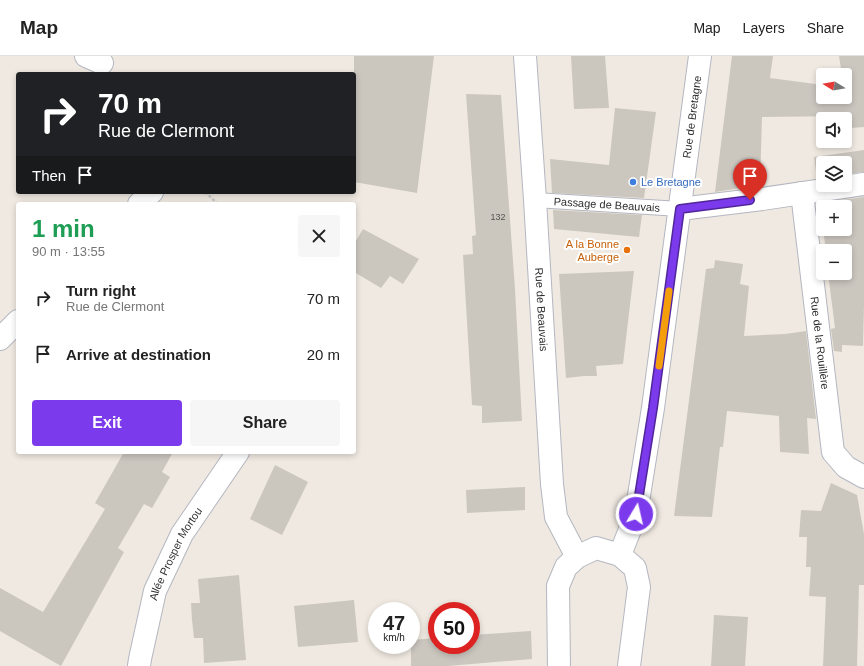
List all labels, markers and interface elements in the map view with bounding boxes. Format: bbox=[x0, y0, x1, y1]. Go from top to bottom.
text: Map bbox=[20, 17, 58, 38]
text: Map bbox=[693, 20, 721, 36]
text: Layers bbox=[743, 20, 785, 36]
text: Share bbox=[807, 20, 844, 36]
north arrow bbox=[816, 68, 852, 104]
map controls bbox=[816, 68, 852, 280]
street label: Rue de Bretagne bbox=[680, 75, 703, 159]
icon: right bbox=[32, 88, 84, 140]
text: 70 m bbox=[98, 88, 162, 119]
button: sound bbox=[816, 112, 852, 148]
text: Rue de Clermont bbox=[98, 121, 234, 141]
button: layers bbox=[816, 156, 852, 192]
pin bbox=[733, 159, 767, 200]
icon: arrive bbox=[74, 164, 96, 186]
icon: arrive bbox=[739, 165, 761, 187]
text: Then bbox=[32, 167, 66, 184]
place label: Le Bretagne bbox=[641, 176, 701, 188]
marker: Le Bretagne bbox=[628, 177, 638, 187]
street label: Passage de Beauvais bbox=[553, 195, 661, 214]
button: + bbox=[816, 200, 852, 236]
house number: 132 bbox=[490, 212, 506, 222]
text: 1 min bbox=[32, 215, 95, 242]
button: close bbox=[298, 215, 340, 257]
place label: A la Bonne Auberge bbox=[566, 238, 619, 263]
text: 90 m · 13:55 bbox=[32, 244, 105, 259]
button: − bbox=[816, 244, 852, 280]
marker: A la Bonne Auberge bbox=[622, 245, 632, 255]
street label: Rue de Beauvais bbox=[533, 267, 550, 352]
text: Turn right bbox=[66, 282, 136, 299]
icon: right bbox=[32, 287, 54, 309]
text: 70 m bbox=[307, 290, 340, 307]
street label: Rue de la Rouillère bbox=[808, 296, 831, 390]
text: Rue de Clermont bbox=[66, 299, 164, 314]
icon: arrive bbox=[32, 343, 54, 365]
text: Arrive at destination bbox=[66, 346, 211, 363]
text: 20 m bbox=[307, 346, 340, 363]
button: Exit bbox=[32, 400, 182, 446]
button: Share bbox=[190, 400, 340, 446]
position arrow bbox=[615, 493, 657, 535]
street label: Allée Prosper Mortou bbox=[147, 505, 204, 602]
speed limit sign: 50 bbox=[428, 602, 480, 654]
text: 47 bbox=[383, 612, 405, 634]
text: km/h bbox=[383, 632, 405, 643]

